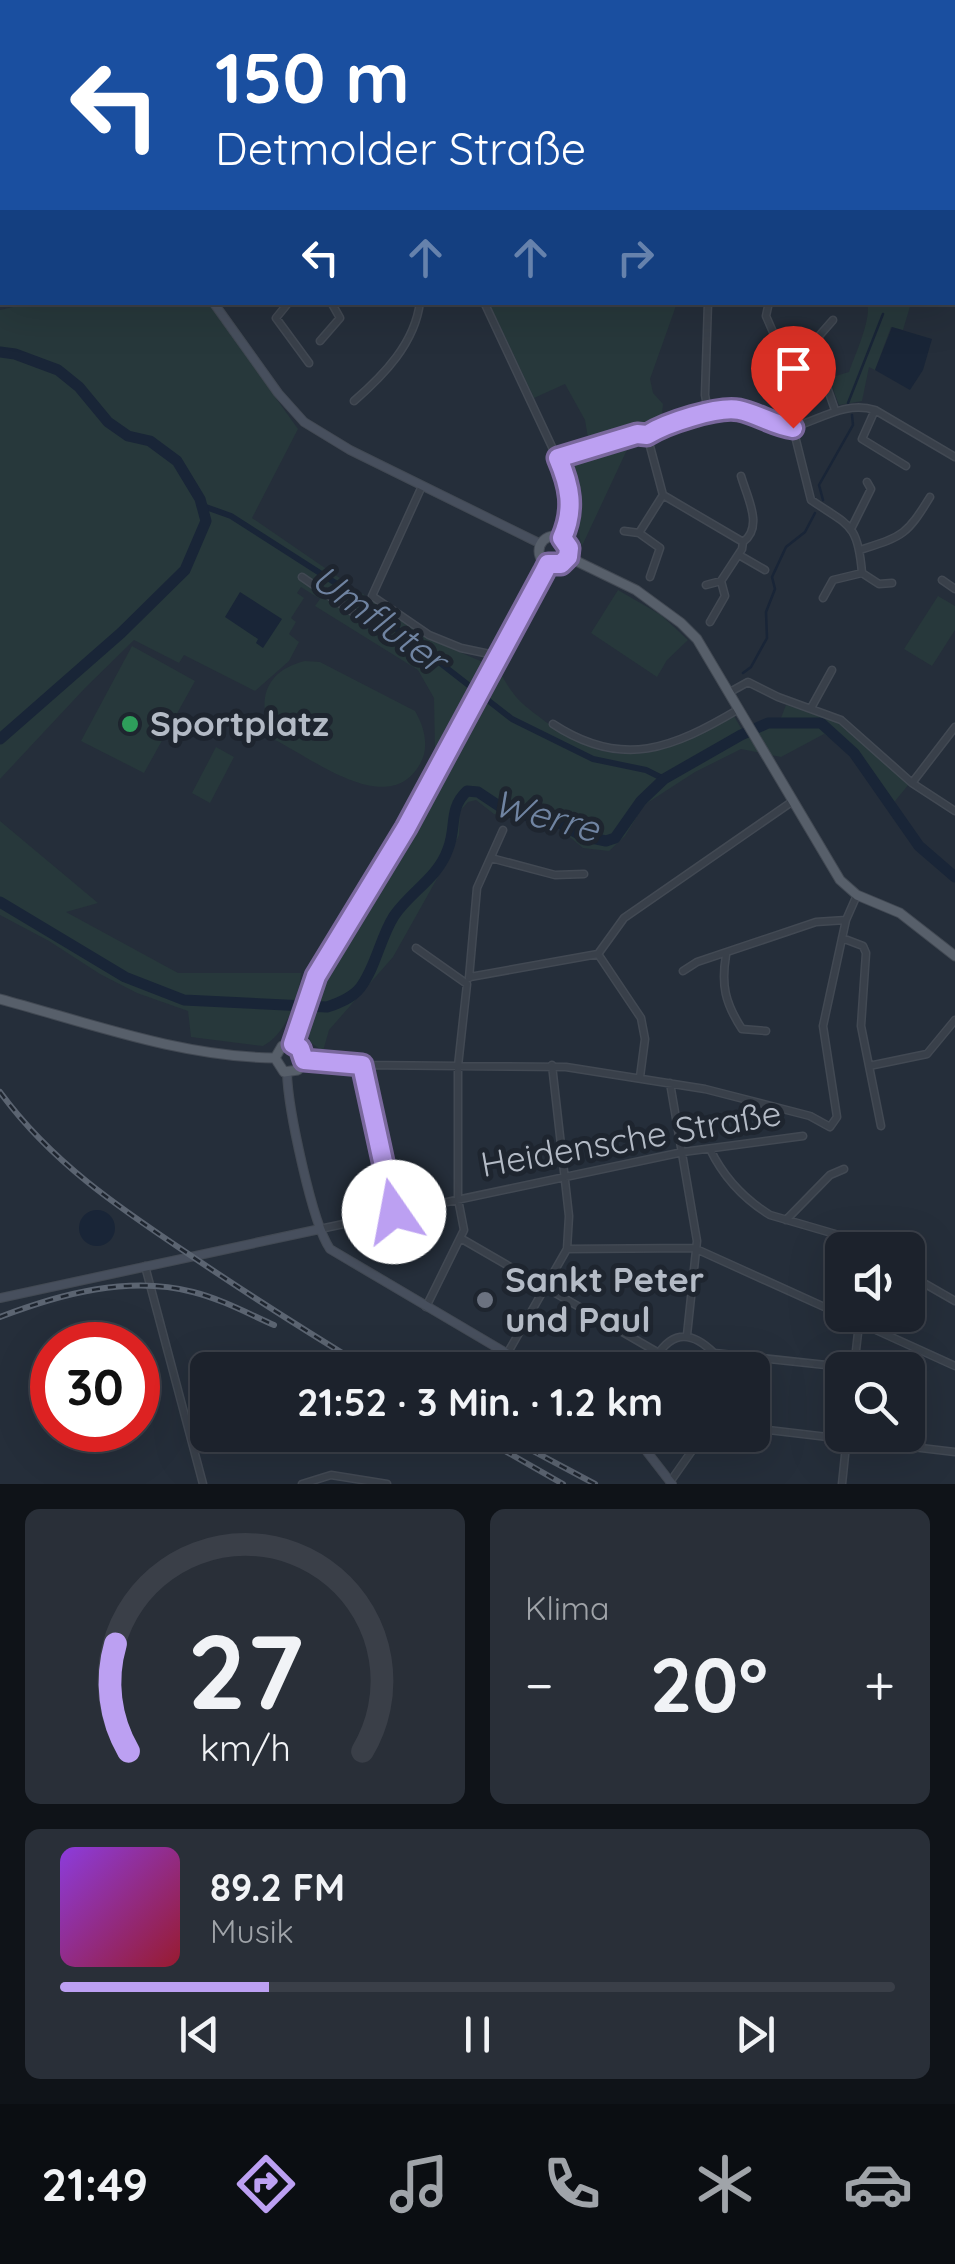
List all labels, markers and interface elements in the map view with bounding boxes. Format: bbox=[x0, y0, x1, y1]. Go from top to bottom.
text: 150 m bbox=[215, 33, 410, 121]
icon: left bbox=[50, 40, 180, 170]
text: Detmolder Straße bbox=[215, 120, 586, 176]
icon: left bbox=[293, 230, 348, 285]
icon: ahead bbox=[398, 230, 453, 285]
icon: ahead bbox=[503, 230, 558, 285]
icon: right bbox=[608, 230, 663, 285]
pin bbox=[751, 326, 836, 429]
icon: arrive bbox=[766, 341, 821, 396]
water label: Umfluter bbox=[303, 553, 460, 686]
place label: Sportplatz bbox=[150, 701, 329, 745]
marker: Sportplatz bbox=[119, 713, 141, 735]
water label: Werre bbox=[488, 778, 606, 853]
street label: Heidensche Straße bbox=[477, 1090, 784, 1186]
position arrow bbox=[342, 1160, 446, 1264]
map controls bbox=[825, 1232, 925, 1452]
button: sound bbox=[825, 1232, 925, 1332]
place label: Sankt Peter und Paul bbox=[505, 1257, 704, 1341]
marker: Sankt Peter und Paul bbox=[474, 1289, 496, 1311]
speed limit sign: 30 bbox=[30, 1322, 160, 1452]
button: search bbox=[825, 1352, 925, 1452]
text: 21:52 · 3 Min. · 1.2 km bbox=[297, 1378, 663, 1426]
text: Klima bbox=[525, 1588, 609, 1628]
text: 27 bbox=[187, 1605, 303, 1735]
text: 20° bbox=[650, 1637, 768, 1731]
text: − bbox=[525, 1650, 554, 1719]
text: + bbox=[864, 1650, 895, 1719]
text: km/h bbox=[200, 1725, 290, 1770]
text: 89.2 FM bbox=[210, 1863, 345, 1911]
text: Musik bbox=[210, 1911, 294, 1951]
icon: previous bbox=[172, 2007, 227, 2062]
icon: pause bbox=[450, 2007, 505, 2062]
icon: next bbox=[728, 2007, 783, 2062]
icon: directions bbox=[231, 2149, 301, 2219]
icon: music bbox=[384, 2149, 454, 2219]
icon: phone bbox=[537, 2149, 607, 2219]
icon: climate bbox=[690, 2149, 760, 2219]
icon: car bbox=[843, 2149, 913, 2219]
text: 21:49 bbox=[42, 2156, 148, 2212]

